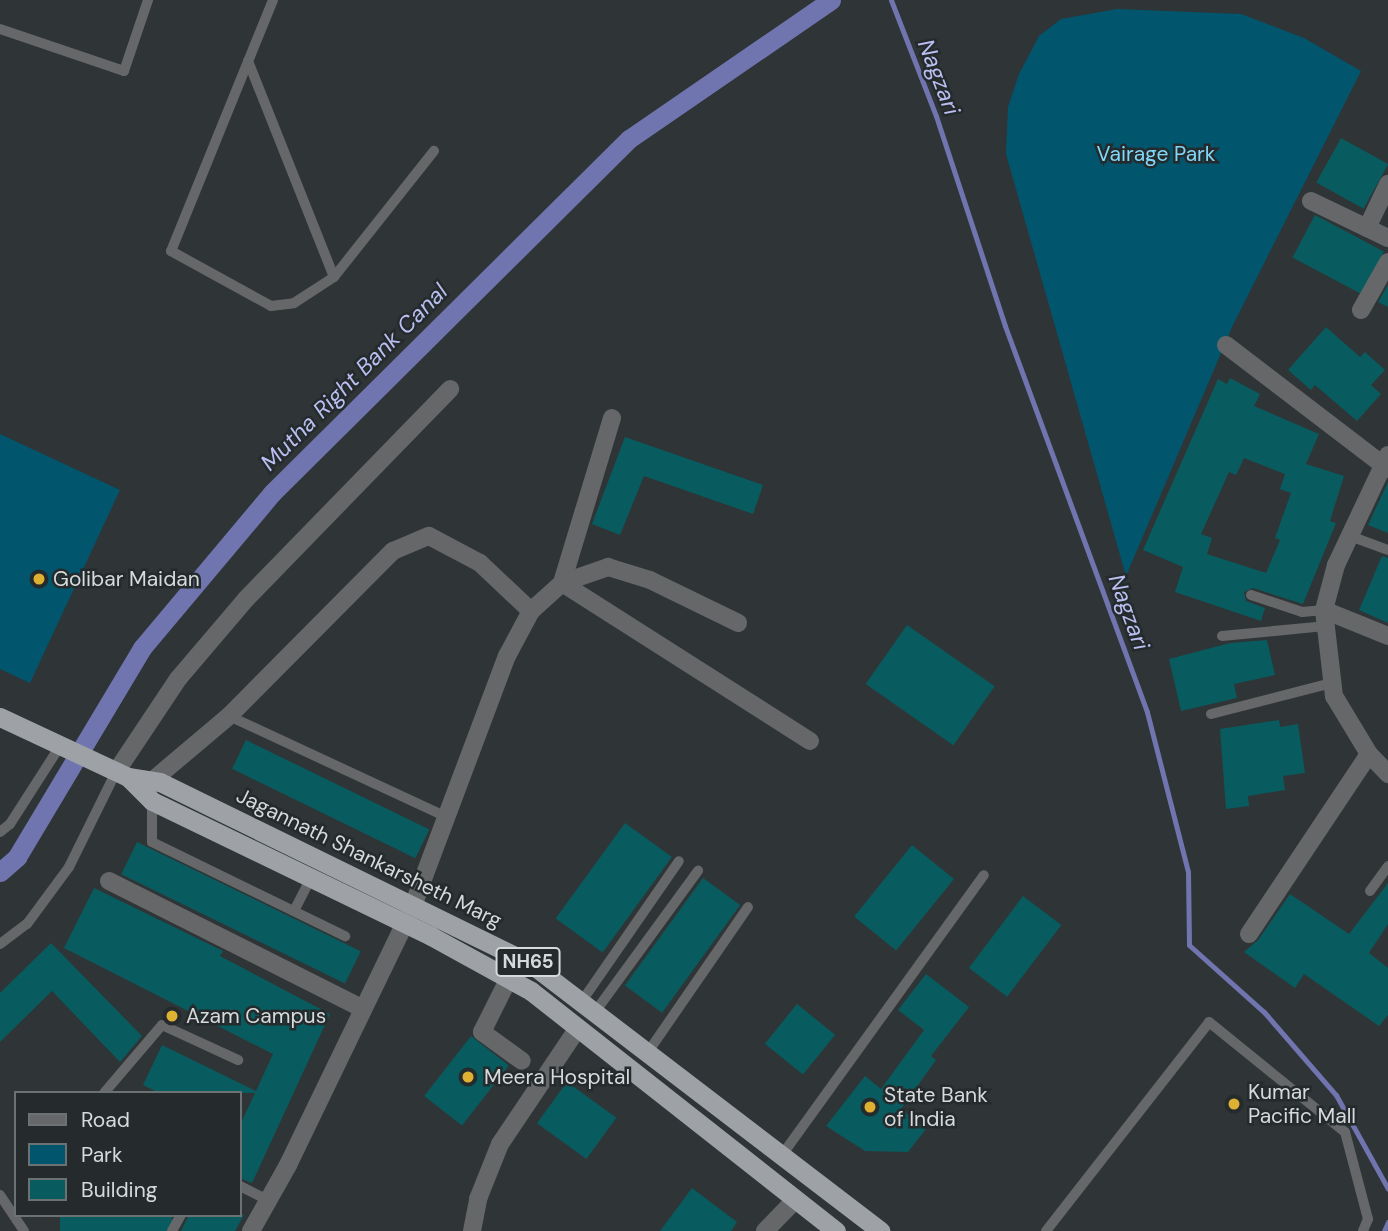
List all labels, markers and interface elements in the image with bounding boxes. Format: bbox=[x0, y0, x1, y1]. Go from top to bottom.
water label: Nagzari bbox=[912, 35, 966, 119]
park label: Vairage Park bbox=[1097, 141, 1215, 167]
water label: Mutha Right Bank Canal bbox=[255, 278, 453, 476]
place label: Golibar Maidan bbox=[53, 566, 200, 592]
water label: Nagzari bbox=[1103, 570, 1155, 654]
marker: Golibar Maidan bbox=[31, 571, 47, 587]
street label: Jagannath Shankarsheth Marg bbox=[232, 783, 506, 933]
road number: NH65 bbox=[495, 946, 561, 978]
place label: Azam Campus bbox=[186, 1003, 326, 1029]
marker: Azam Campus bbox=[164, 1008, 180, 1024]
place label: Meera Hospital bbox=[484, 1064, 630, 1090]
marker: Meera Hospital bbox=[458, 1067, 478, 1087]
place label: Kumar Pacific Mall bbox=[1248, 1079, 1356, 1129]
place label: State Bank of India bbox=[884, 1082, 988, 1132]
legend bbox=[14, 1091, 242, 1217]
marker: Kumar Pacific Mall bbox=[1226, 1096, 1242, 1112]
marker: State Bank of India bbox=[862, 1099, 878, 1115]
text: Road bbox=[81, 1106, 130, 1134]
text: Park bbox=[81, 1141, 122, 1169]
text: Building bbox=[81, 1176, 157, 1204]

